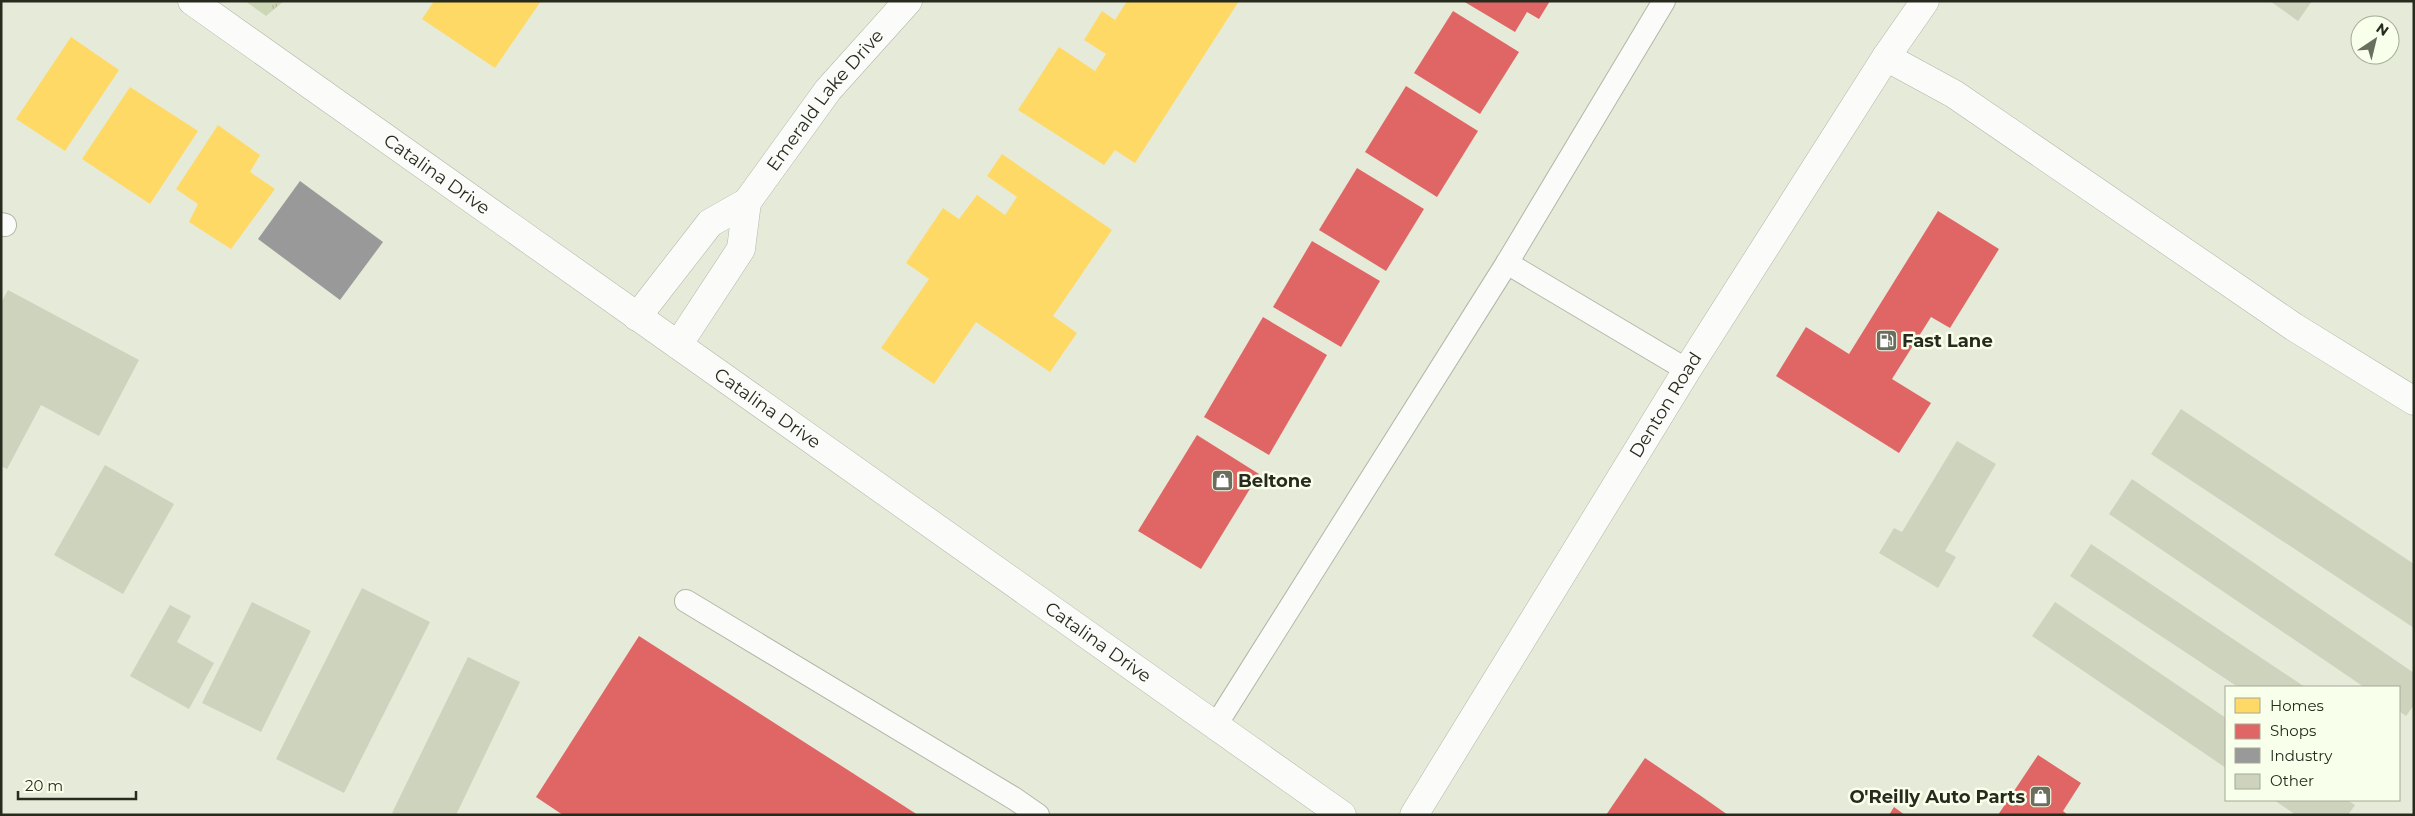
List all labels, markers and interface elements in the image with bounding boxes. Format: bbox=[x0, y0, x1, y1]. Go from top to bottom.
north arrow bbox=[2350, 15, 2400, 65]
text: N bbox=[2373, 19, 2392, 40]
street label: Emerald Lake Drive bbox=[762, 25, 888, 175]
street label: Catalina Drive bbox=[379, 129, 494, 220]
fuel station icon: Fast Lane bbox=[1874, 329, 1898, 353]
place label: Fast Lane bbox=[1902, 330, 1993, 352]
street label: Denton Road bbox=[1625, 348, 1706, 462]
street label: Catalina Drive bbox=[710, 363, 825, 454]
shop icon: Beltone bbox=[1210, 469, 1234, 493]
place label: Beltone bbox=[1238, 470, 1312, 492]
street label: Catalina Drive bbox=[1041, 597, 1156, 688]
legend bbox=[2225, 686, 2400, 801]
text: Homes bbox=[2270, 696, 2324, 715]
text: Shops bbox=[2270, 721, 2316, 740]
text: Industry bbox=[2270, 746, 2333, 765]
scale bar bbox=[18, 768, 135, 800]
text: Other bbox=[2270, 771, 2314, 790]
text: 20 m bbox=[25, 776, 63, 795]
shop icon: O'Reilly Auto Parts bbox=[2029, 785, 2053, 809]
place label: O'Reilly Auto Parts bbox=[1849, 786, 2025, 808]

